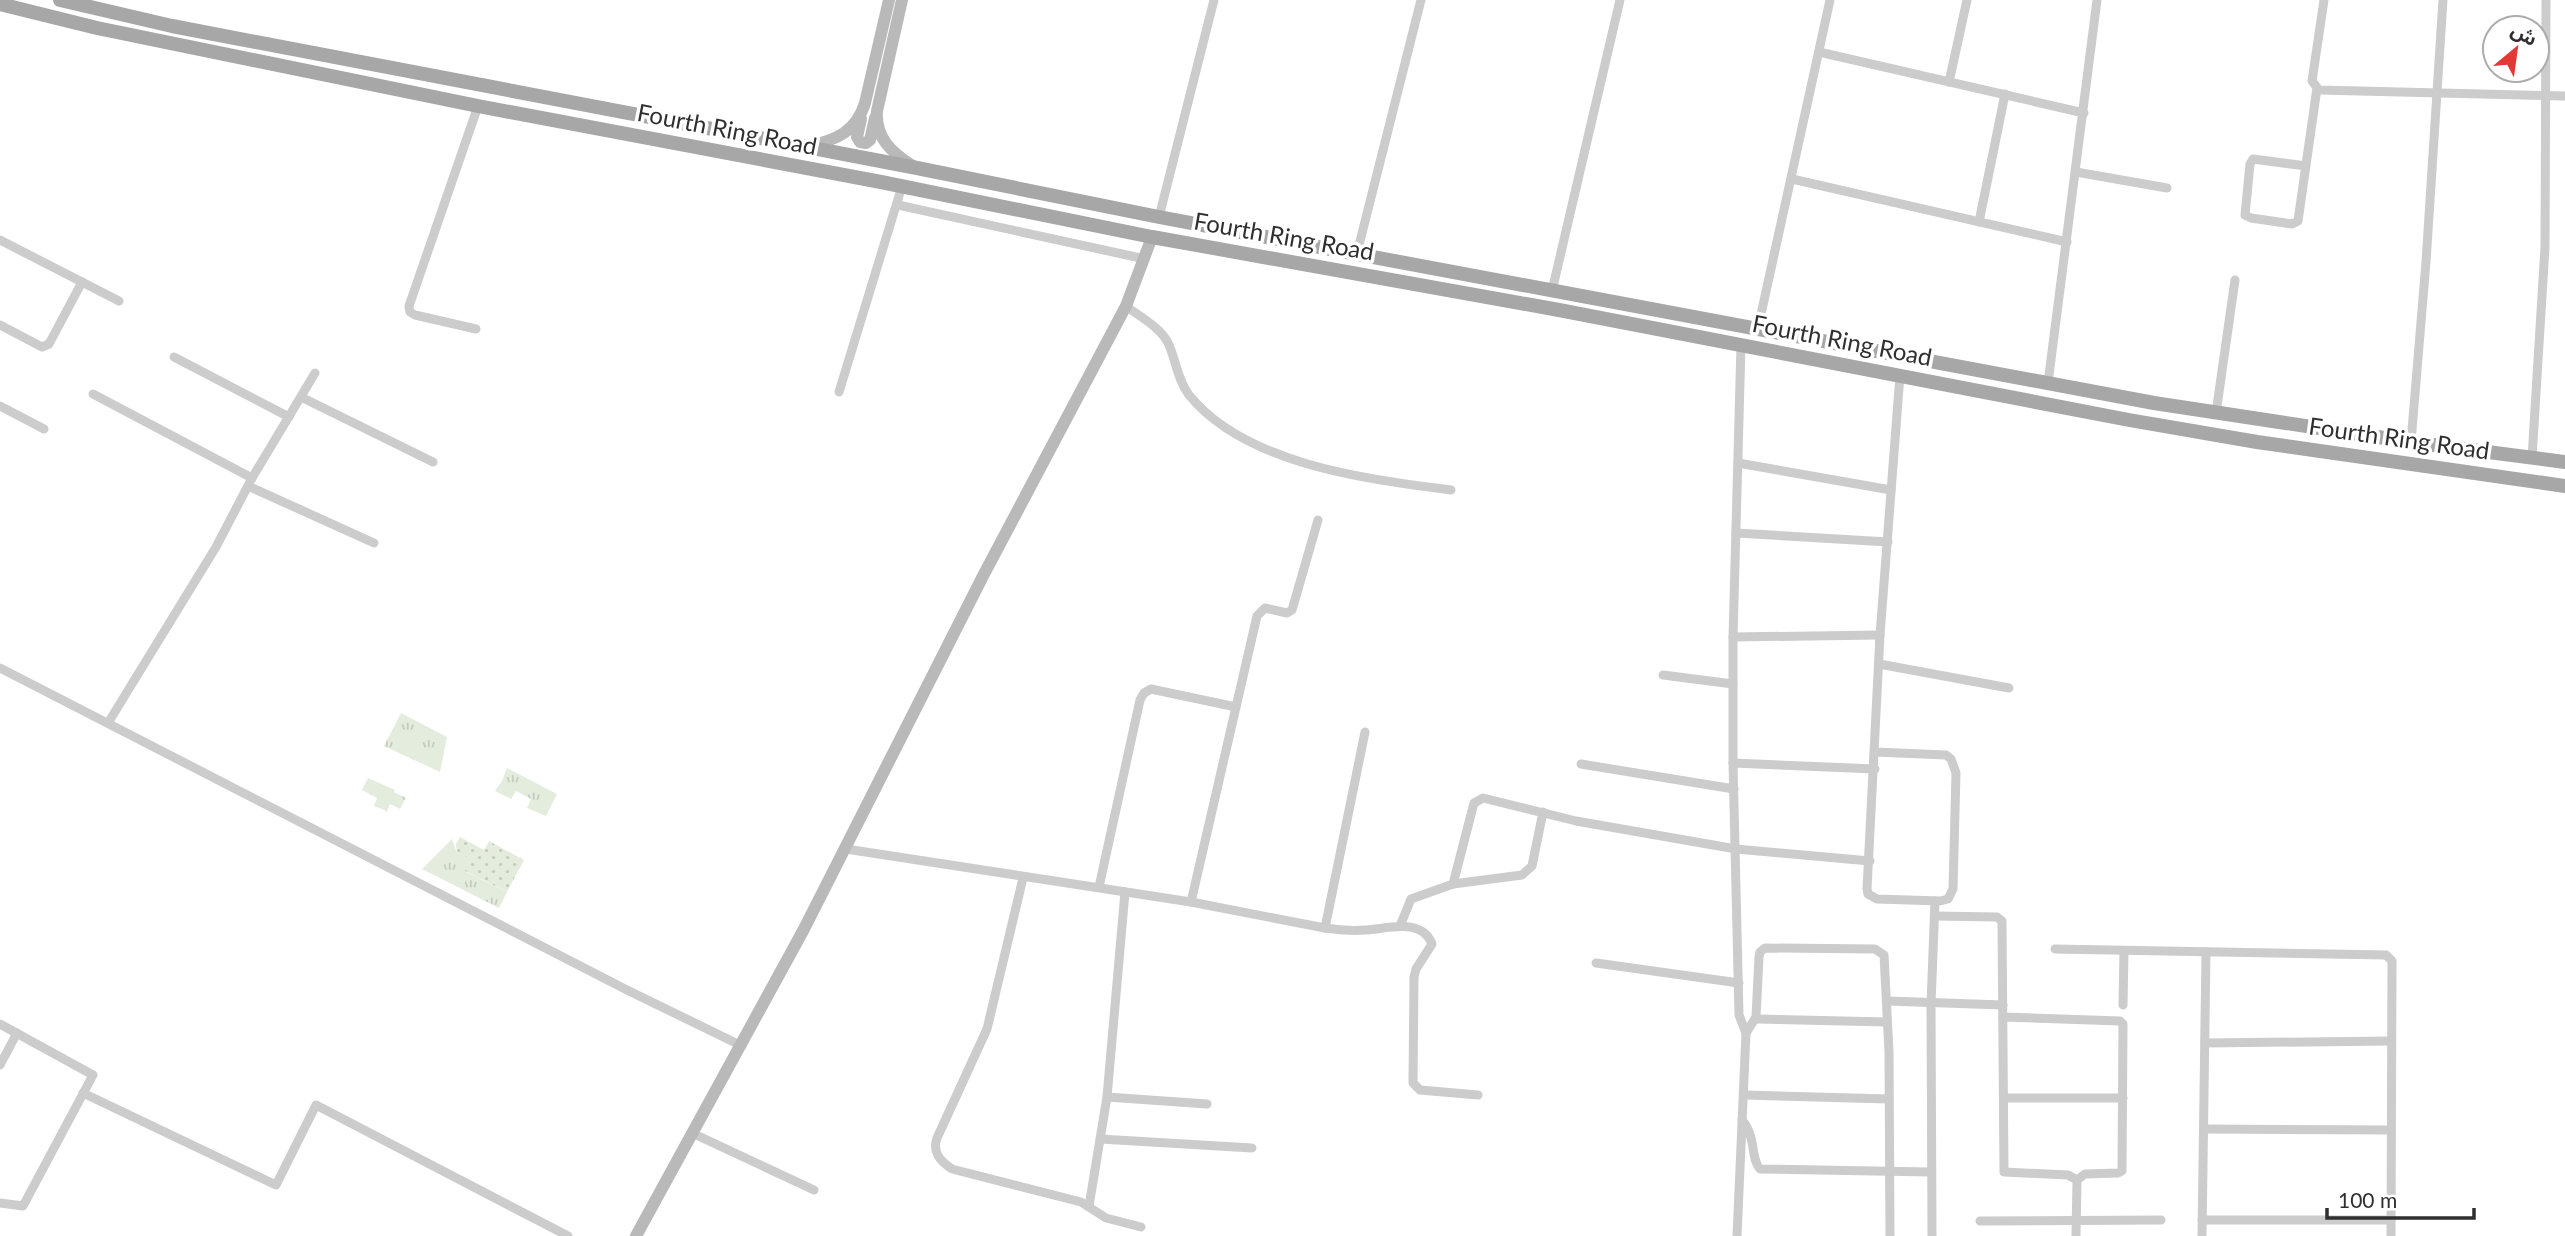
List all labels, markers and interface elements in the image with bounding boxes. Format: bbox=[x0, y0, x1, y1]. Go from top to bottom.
north arrow bbox=[2481, 14, 2551, 84]
text: ش bbox=[2508, 17, 2541, 50]
street label: Fourth Ring Road bbox=[635, 97, 820, 160]
street label: Fourth Ring Road bbox=[1192, 205, 1377, 266]
street label: Fourth Ring Road bbox=[1750, 308, 1935, 371]
street label: Fourth Ring Road bbox=[2307, 410, 2491, 465]
scale bar bbox=[2327, 1176, 2474, 1220]
text: 100 m bbox=[2338, 1187, 2397, 1212]

